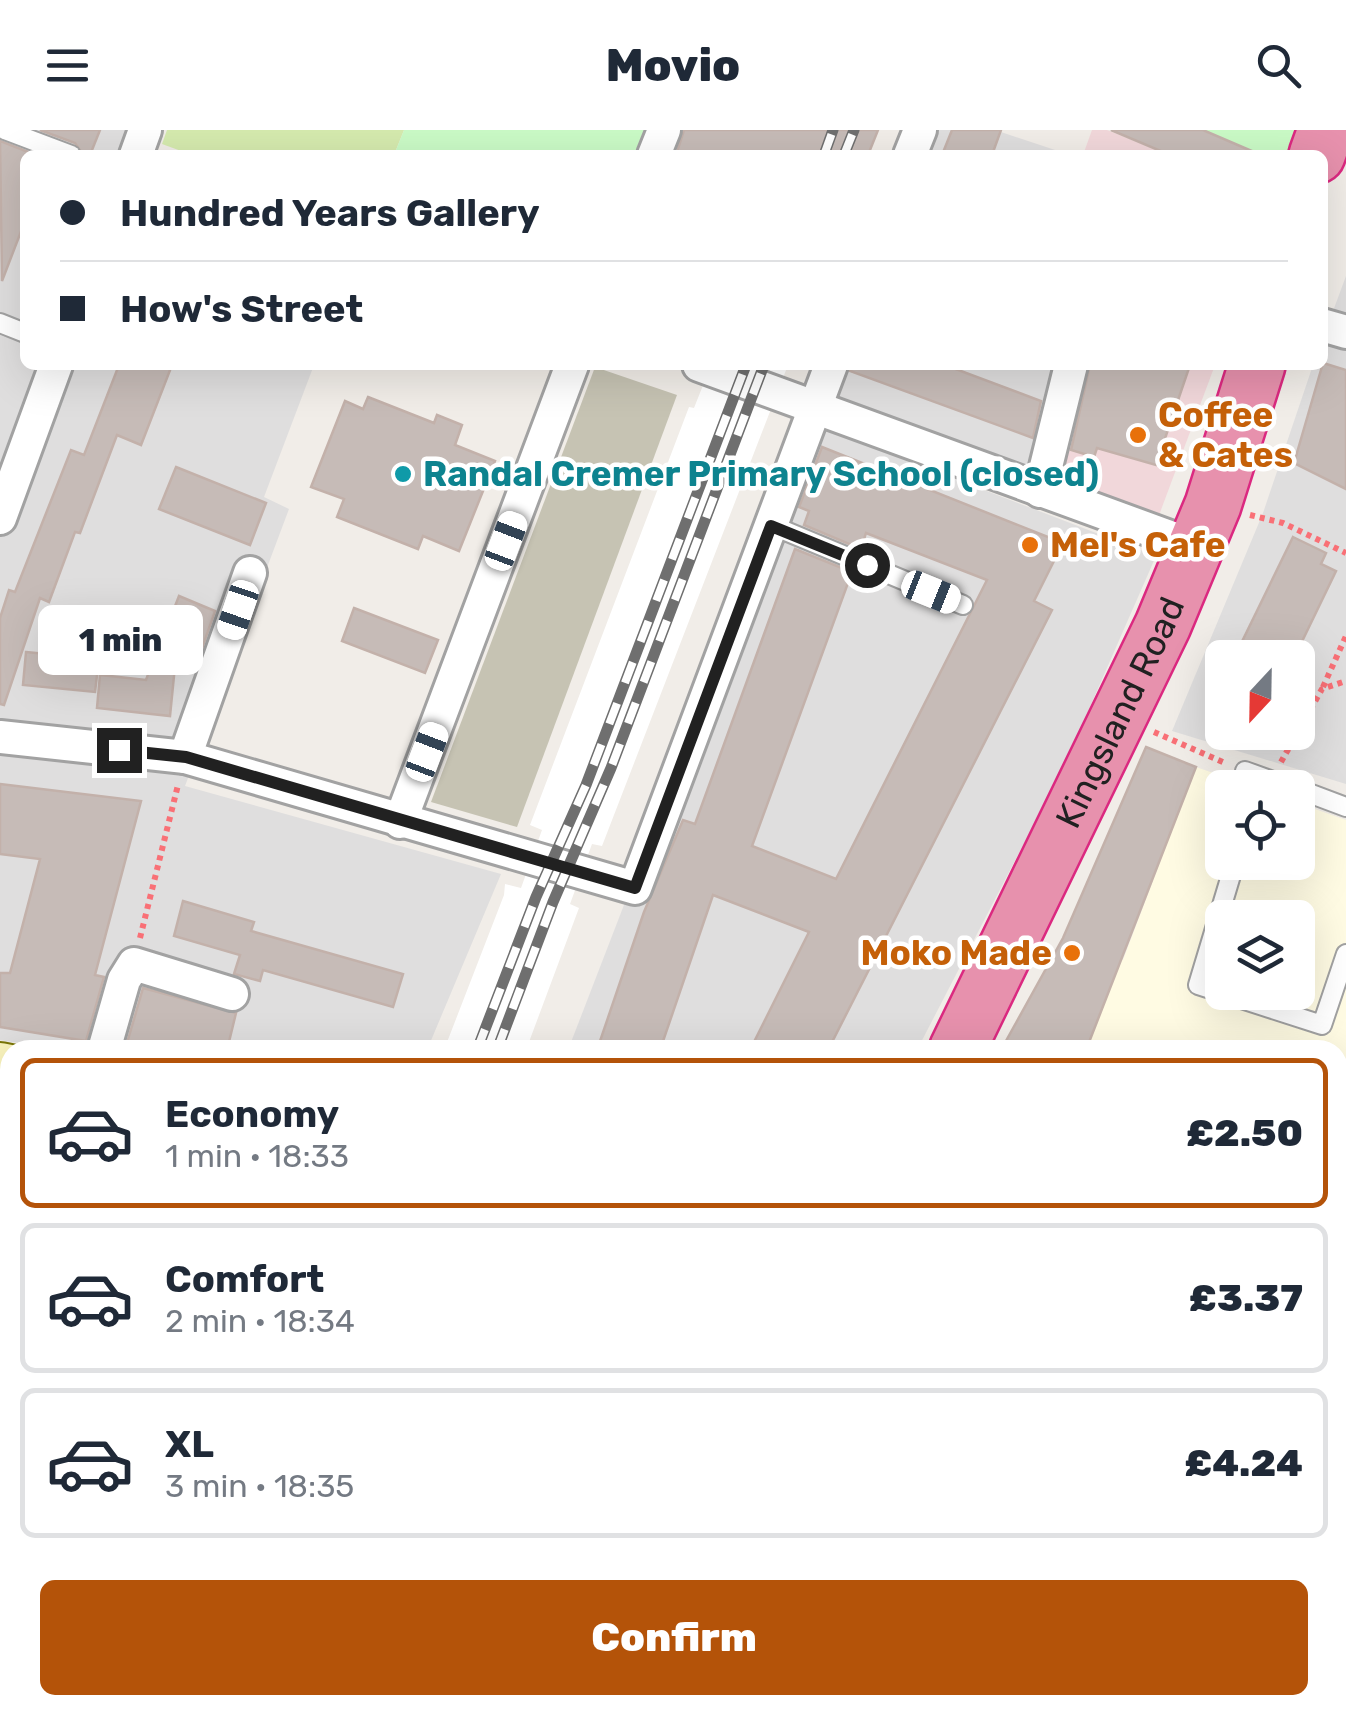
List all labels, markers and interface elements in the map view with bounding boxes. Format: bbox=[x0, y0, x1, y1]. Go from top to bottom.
icon: menu bbox=[40, 38, 95, 93]
icon: search bbox=[1251, 38, 1306, 93]
text: Movio bbox=[606, 39, 740, 92]
text: Hundred Years Gallery bbox=[120, 190, 540, 236]
text: How's Street bbox=[120, 286, 363, 332]
place label: Coffee & Cates bbox=[1158, 394, 1293, 476]
marker: Coffee & Cates bbox=[1127, 424, 1149, 446]
place label: Randal Cremer Primary School (closed) bbox=[423, 453, 1099, 495]
marker: Randal Cremer Primary School (closed) bbox=[392, 463, 414, 485]
car bbox=[481, 508, 531, 574]
place label: Mel's Cafe bbox=[1050, 524, 1226, 566]
marker: Mel's Cafe bbox=[1019, 534, 1041, 556]
route start bbox=[845, 543, 890, 588]
car bbox=[898, 567, 964, 617]
car bbox=[214, 577, 262, 643]
street label: Kingsland Road bbox=[1047, 591, 1193, 835]
callout: 1 min bbox=[36, 605, 202, 675]
text: 1 min bbox=[79, 621, 162, 659]
north arrow bbox=[1205, 640, 1315, 750]
map controls bbox=[1205, 640, 1315, 1010]
car bbox=[402, 719, 452, 785]
route end bbox=[97, 728, 142, 773]
button: locate bbox=[1205, 770, 1315, 880]
button: layers bbox=[1205, 900, 1315, 1010]
place label: Moko Made bbox=[861, 932, 1052, 974]
marker: Moko Made bbox=[1061, 942, 1083, 964]
icon: car bbox=[45, 1088, 135, 1178]
text: Economy bbox=[165, 1091, 339, 1137]
text: £2.50 bbox=[1186, 1110, 1303, 1156]
text: 1 min · 18:33 bbox=[165, 1137, 349, 1175]
icon: car bbox=[45, 1253, 135, 1343]
text: Comfort bbox=[165, 1256, 324, 1302]
text: £3.37 bbox=[1189, 1275, 1303, 1321]
text: 2 min · 18:34 bbox=[165, 1302, 355, 1340]
icon: car bbox=[45, 1418, 135, 1508]
text: XL bbox=[165, 1421, 214, 1467]
text: £4.24 bbox=[1184, 1440, 1303, 1486]
text: 3 min · 18:35 bbox=[165, 1467, 354, 1505]
button: Confirm bbox=[40, 1580, 1308, 1695]

